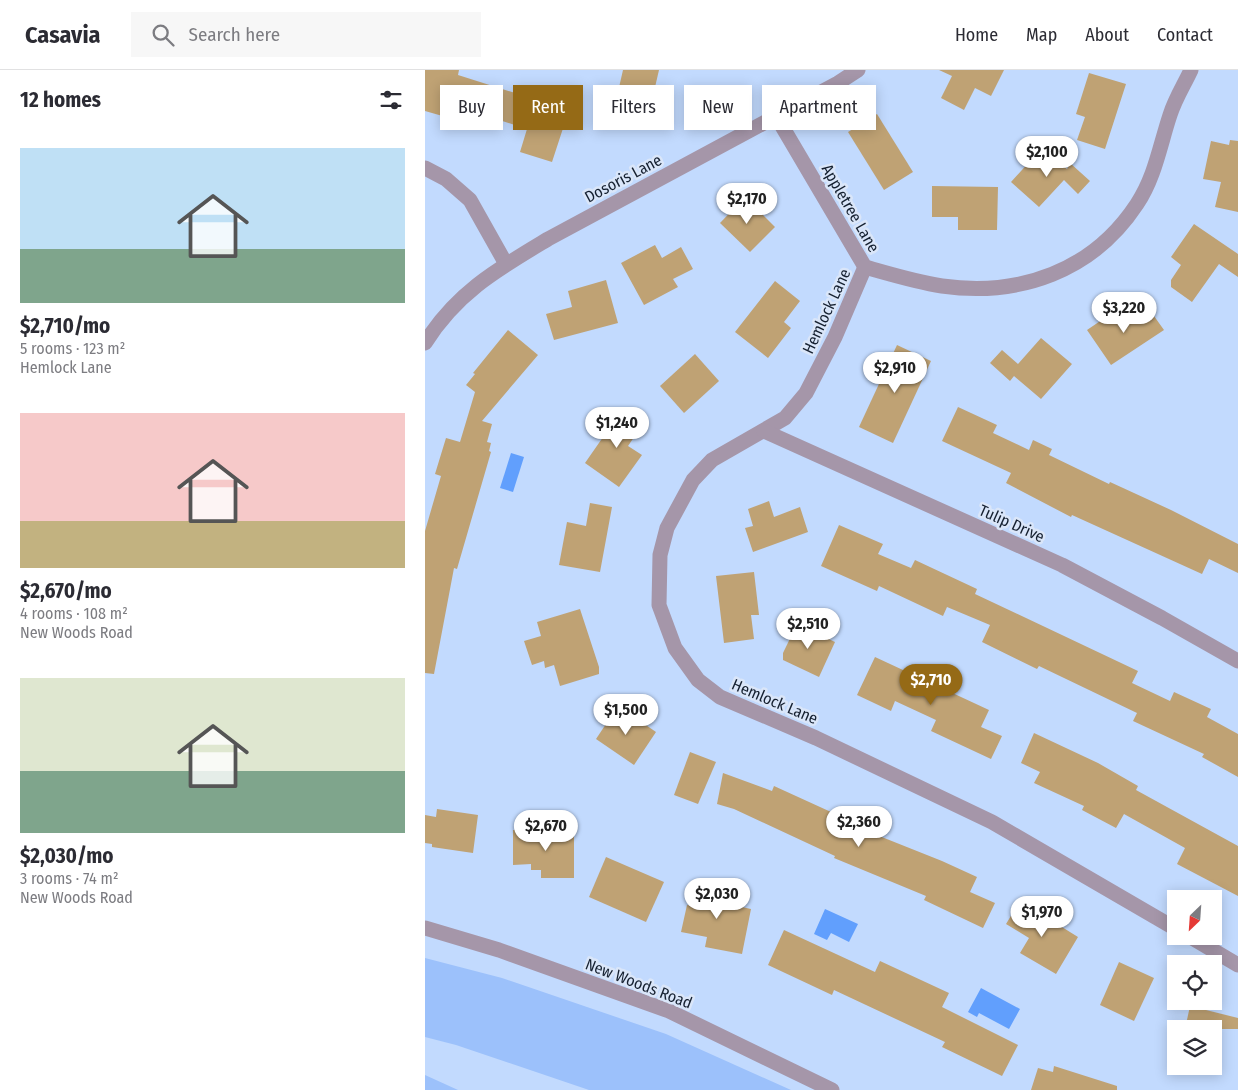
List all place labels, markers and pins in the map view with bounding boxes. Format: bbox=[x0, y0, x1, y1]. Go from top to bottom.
pin: $2,100 bbox=[1006, 136, 1088, 178]
pin: $2,170 bbox=[706, 182, 788, 225]
pin: $3,220 bbox=[1083, 292, 1165, 334]
pin: $2,910 bbox=[854, 352, 936, 394]
pin: $1,240 bbox=[576, 406, 658, 449]
pin: $2,510 bbox=[767, 608, 849, 650]
pin: $2,710 bbox=[890, 664, 972, 706]
pin: $1,500 bbox=[585, 694, 667, 736]
pin: $2,360 bbox=[818, 806, 900, 848]
pin: $2,670 bbox=[505, 810, 587, 852]
pin: $2,030 bbox=[676, 878, 758, 920]
pin: $1,970 bbox=[1001, 896, 1083, 938]

